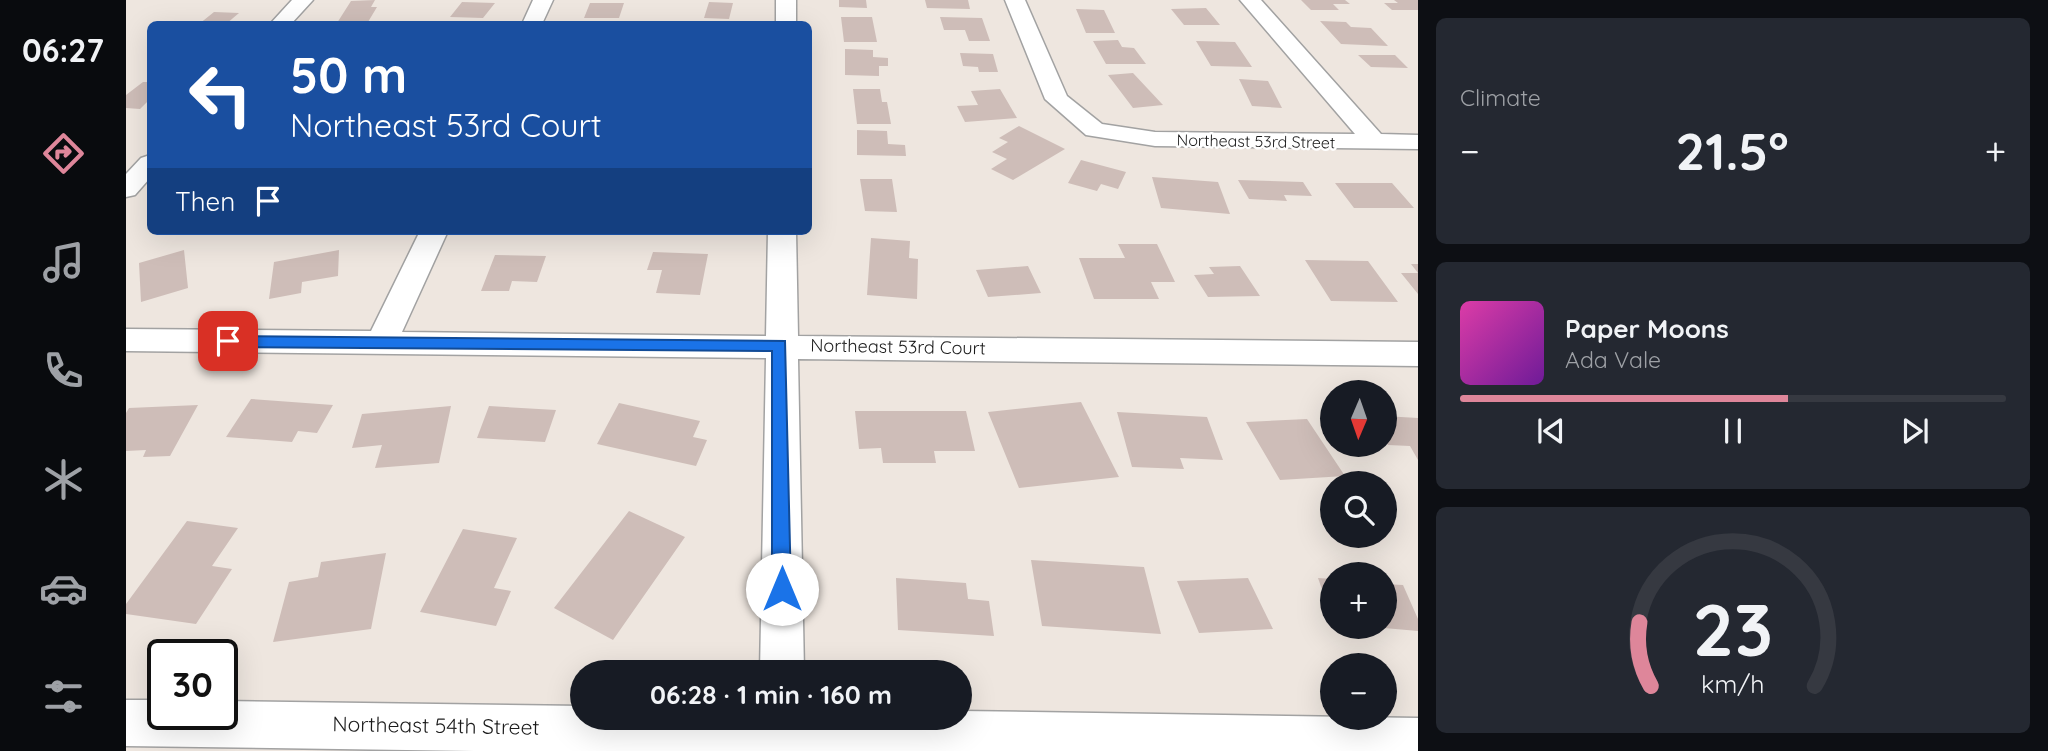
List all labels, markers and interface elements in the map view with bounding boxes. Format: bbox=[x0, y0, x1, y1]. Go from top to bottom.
text: 06:27 bbox=[22, 30, 104, 70]
text: 50 m bbox=[290, 44, 407, 105]
icon: left bbox=[175, 49, 266, 140]
text: Climate bbox=[1460, 83, 1541, 112]
text: Northeast 53rd Court bbox=[290, 105, 602, 145]
text: 21.5° bbox=[1676, 118, 1789, 183]
text: − bbox=[1460, 127, 1480, 175]
text: + bbox=[1985, 127, 2006, 175]
icon: directions bbox=[39, 129, 88, 178]
street label: Northeast 53rd Street bbox=[1176, 130, 1336, 152]
icon: arrive bbox=[249, 182, 287, 220]
text: Then bbox=[175, 185, 235, 218]
icon: music bbox=[39, 238, 88, 287]
pin bbox=[198, 311, 258, 371]
text: Paper Moons bbox=[1565, 312, 1729, 345]
icon: arrive bbox=[209, 322, 247, 360]
street label: Northeast 53rd Court bbox=[810, 333, 986, 360]
text: Ada Vale bbox=[1565, 345, 1661, 374]
icon: phone bbox=[39, 346, 88, 395]
north arrow bbox=[1320, 380, 1396, 457]
map controls bbox=[1320, 380, 1397, 730]
icon: previous bbox=[1532, 412, 1570, 450]
icon: pause bbox=[1714, 412, 1752, 450]
icon: next bbox=[1896, 412, 1934, 450]
icon: climate bbox=[39, 455, 88, 504]
button: search bbox=[1320, 471, 1397, 548]
position arrow bbox=[745, 552, 819, 626]
button: + bbox=[1320, 562, 1397, 639]
icon: car bbox=[39, 564, 88, 613]
text: 23 bbox=[1693, 583, 1773, 674]
speed limit sign: 30 bbox=[147, 639, 238, 730]
button: − bbox=[1320, 653, 1397, 730]
text: km/h bbox=[1701, 668, 1765, 699]
icon: filters bbox=[39, 672, 88, 721]
text: 06:28 · 1 min · 160 m bbox=[650, 678, 892, 711]
street label: Northeast 54th Street bbox=[332, 710, 540, 740]

